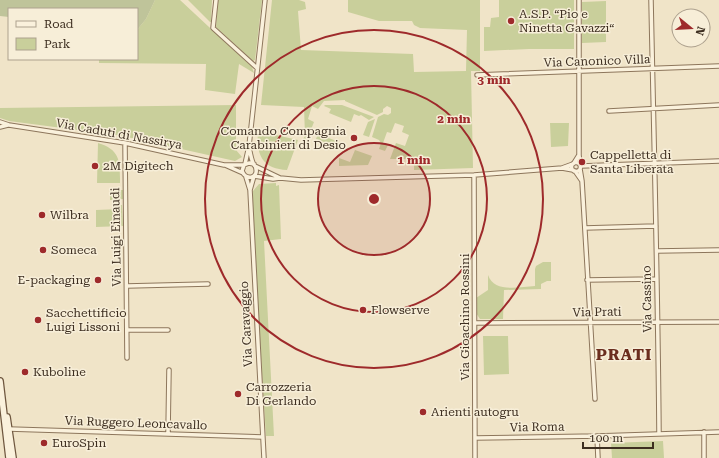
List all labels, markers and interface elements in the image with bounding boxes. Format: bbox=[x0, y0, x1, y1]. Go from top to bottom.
place label: A.S.P. “Pio e Ninetta Gavazzi“ bbox=[519, 7, 614, 35]
legend bbox=[8, 8, 138, 60]
north arrow bbox=[671, 8, 711, 48]
marker: A.S.P. “Pio e Ninetta Gavazzi“ bbox=[506, 16, 516, 26]
text: Road bbox=[44, 17, 74, 31]
text: N bbox=[692, 25, 708, 37]
text: Park bbox=[44, 37, 71, 51]
street label: Via Canonico Villa bbox=[543, 52, 651, 70]
text: 3 min bbox=[477, 73, 511, 87]
text: 2 min bbox=[437, 112, 471, 126]
street label: Via Caduti di Nassirya bbox=[55, 116, 183, 152]
place label: Comando Compagnia Carabinieri di Desio bbox=[221, 124, 346, 152]
marker: Comando Compagnia Carabinieri di Desio bbox=[349, 133, 359, 143]
place label: Cappelletta di Santa Liberata bbox=[590, 148, 674, 176]
text: 1 min bbox=[397, 153, 431, 167]
marker: Cappelletta di Santa Liberata bbox=[577, 157, 587, 167]
place label: 2M Digitech bbox=[103, 159, 174, 173]
marker: 2M Digitech bbox=[90, 161, 100, 171]
street label: Via Luigi Einaudi bbox=[108, 187, 124, 287]
centre of rings bbox=[367, 192, 381, 206]
place label: Wilbra bbox=[50, 208, 89, 222]
marker: Wilbra bbox=[37, 210, 47, 220]
place label: Someca bbox=[51, 243, 97, 257]
marker: Someca bbox=[38, 245, 48, 255]
street label: Via Gioachino Rossini bbox=[458, 253, 472, 381]
street label: Via Cassino bbox=[639, 265, 655, 333]
place label: E-packaging bbox=[17, 273, 90, 287]
marker: E-packaging bbox=[93, 275, 103, 285]
street label: Via Caravaggio bbox=[237, 281, 255, 367]
place label: Flowserve bbox=[371, 303, 430, 317]
marker: Flowserve bbox=[358, 305, 368, 315]
street label: Via Prati bbox=[572, 305, 622, 319]
place label: Sacchettificio Luigi Lissoni bbox=[46, 306, 127, 334]
marker: Sacchettificio Luigi Lissoni bbox=[33, 315, 43, 325]
district label: PRATI bbox=[596, 345, 652, 364]
place label: Kuboline bbox=[33, 365, 86, 379]
marker: Kuboline bbox=[20, 367, 30, 377]
place label: Carrozzeria Di Gerlando bbox=[246, 380, 316, 408]
marker: Carrozzeria Di Gerlando bbox=[233, 389, 243, 399]
place label: Arienti autogru bbox=[431, 405, 519, 419]
marker: Arienti autogru bbox=[418, 407, 428, 417]
street label: Via Ruggero Leoncavallo bbox=[64, 414, 208, 432]
street label: Via Roma bbox=[510, 420, 565, 434]
scale bar bbox=[583, 424, 653, 450]
text: 100 m bbox=[589, 431, 623, 445]
place label: EuroSpin bbox=[52, 436, 106, 450]
marker: EuroSpin bbox=[39, 438, 49, 448]

